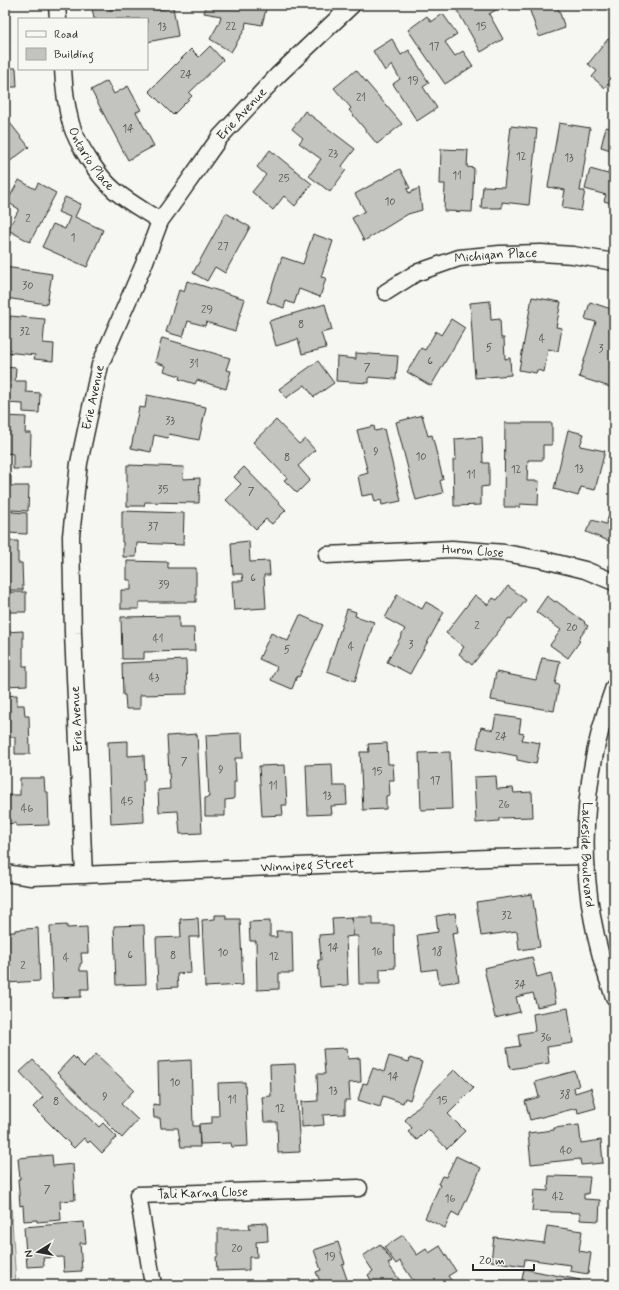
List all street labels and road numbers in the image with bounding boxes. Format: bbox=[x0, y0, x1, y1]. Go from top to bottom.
street label: Erie Avenue bbox=[213, 84, 271, 144]
street label: Ontario Place bbox=[64, 124, 118, 194]
street label: Michigan Place bbox=[454, 245, 538, 267]
street label: Erie Avenue bbox=[78, 363, 108, 431]
street label: Huron Close bbox=[442, 540, 504, 561]
street label: Erie Avenue bbox=[67, 686, 87, 752]
street label: Lakeside Boulevard bbox=[577, 801, 599, 908]
street label: Winnipeg Street bbox=[260, 855, 355, 876]
street label: Tali Karng Close bbox=[157, 1183, 248, 1203]

